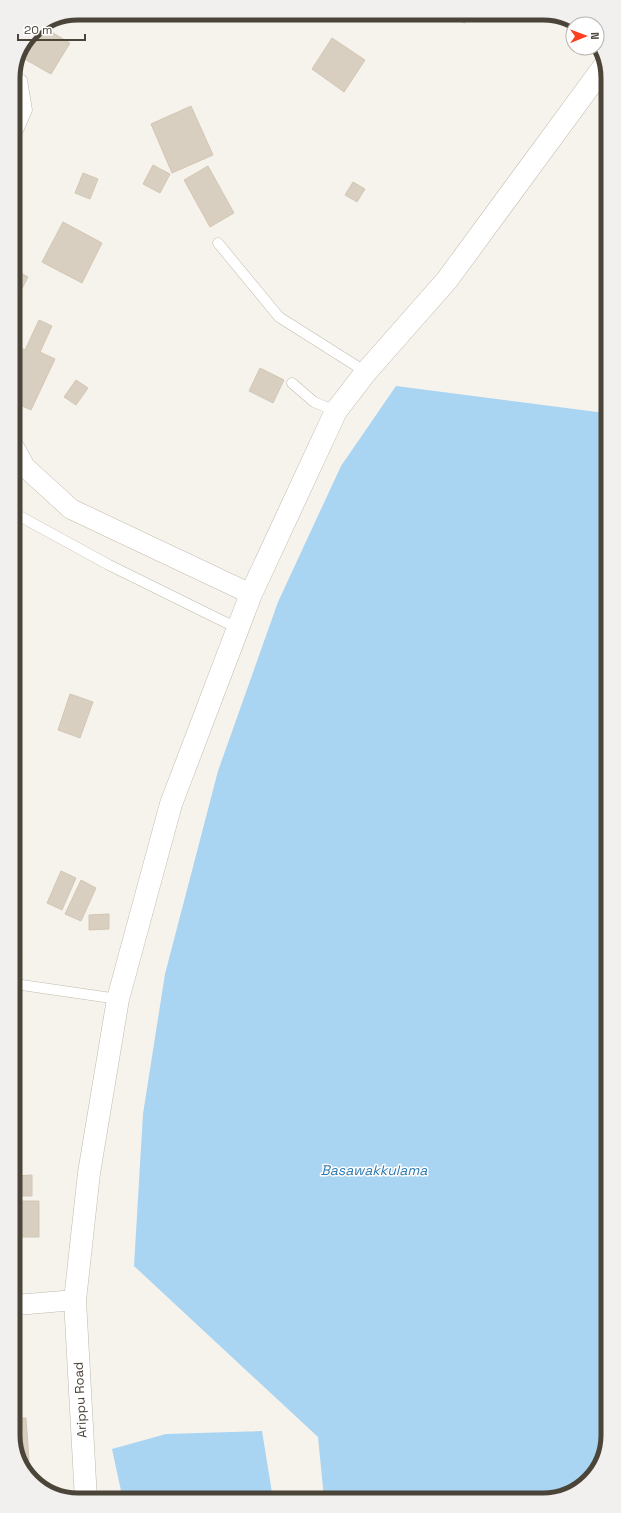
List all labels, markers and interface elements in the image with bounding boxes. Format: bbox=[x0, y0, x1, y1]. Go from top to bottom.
scale bar bbox=[18, 16, 85, 42]
north arrow bbox=[565, 16, 605, 56]
text: 20 m bbox=[24, 22, 52, 38]
text: N bbox=[588, 32, 602, 40]
water label: Basawakkulama bbox=[321, 1161, 428, 1179]
street label: Arippu Road bbox=[70, 1361, 90, 1439]

